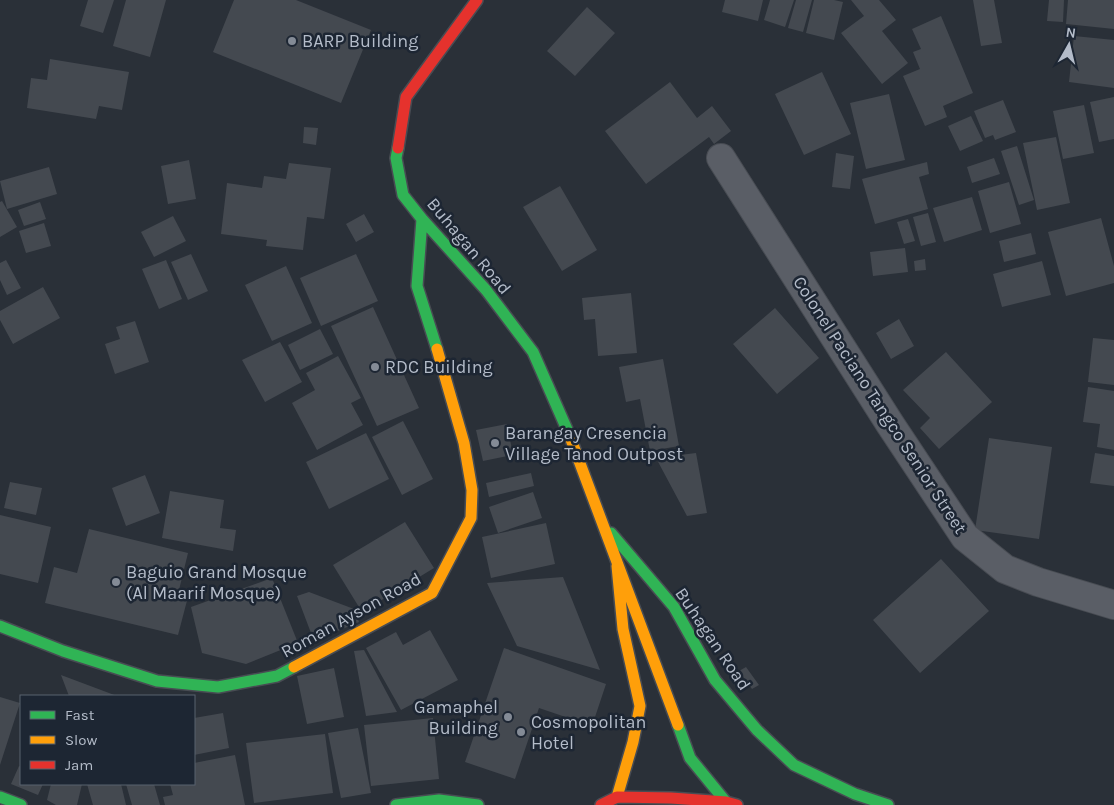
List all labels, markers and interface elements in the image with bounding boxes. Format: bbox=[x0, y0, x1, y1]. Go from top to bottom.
north arrow bbox=[1044, 20, 1094, 70]
text: N bbox=[1065, 24, 1077, 42]
place label: BARP Building bbox=[302, 30, 418, 52]
marker: BARP Building bbox=[286, 35, 298, 47]
street label: Buhagan Road bbox=[422, 193, 516, 299]
street label: Colonel Paciano Tangco Senior Street bbox=[788, 272, 972, 538]
place label: RDC Building bbox=[385, 356, 493, 378]
marker: RDC Building bbox=[369, 361, 381, 373]
place label: Barangay Cresencia Village Tanod Outpost bbox=[505, 422, 683, 465]
marker: Barangay Cresencia Village Tanod Outpost bbox=[489, 437, 501, 449]
place label: Baguio Grand Mosque (Al Maarif Mosque) bbox=[126, 561, 307, 604]
street label: Roman Ayson Road bbox=[277, 567, 425, 663]
marker: Baguio Grand Mosque (Al Maarif Mosque) bbox=[110, 576, 122, 588]
street label: Buhagan Road bbox=[670, 583, 756, 695]
legend bbox=[20, 695, 195, 785]
place label: Gamaphel Building bbox=[414, 696, 498, 739]
text: Fast bbox=[65, 706, 95, 724]
marker: Gamaphel Building bbox=[502, 711, 514, 723]
place label: Cosmopolitan Hotel bbox=[531, 711, 646, 754]
marker: Cosmopolitan Hotel bbox=[515, 726, 527, 738]
text: Slow bbox=[65, 731, 97, 749]
text: Jam bbox=[65, 756, 93, 774]

